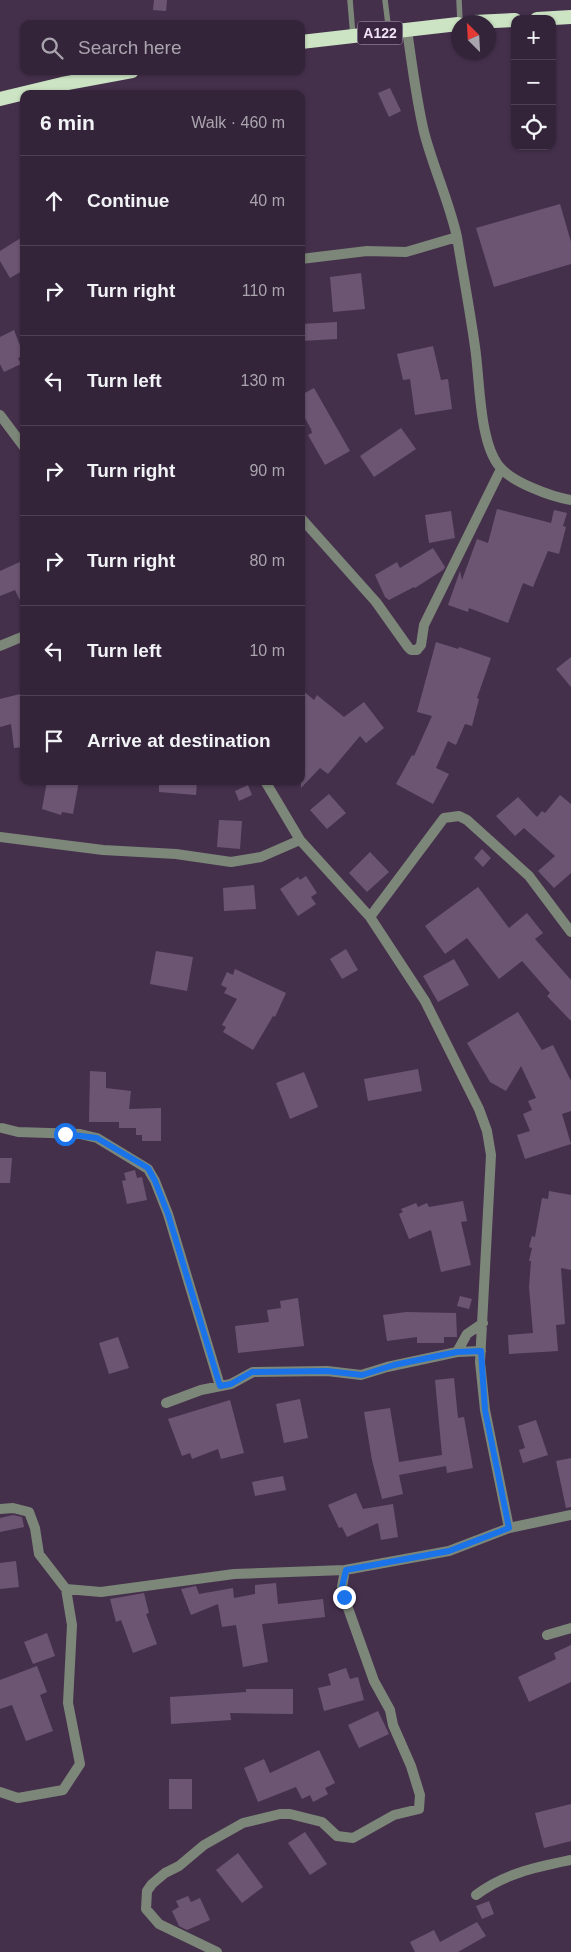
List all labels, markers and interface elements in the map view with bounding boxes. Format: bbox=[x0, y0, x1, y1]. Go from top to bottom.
north arrow bbox=[451, 15, 496, 60]
map controls bbox=[511, 15, 556, 150]
button: + bbox=[511, 15, 556, 60]
search box bbox=[20, 20, 305, 75]
road number: A122 bbox=[358, 22, 402, 44]
icon: search bbox=[38, 34, 66, 62]
text: Search here bbox=[78, 37, 182, 58]
button: − bbox=[511, 60, 556, 105]
button: locate bbox=[511, 105, 556, 150]
text: 6 min bbox=[40, 111, 95, 134]
text: Walk · 460 m bbox=[191, 114, 285, 131]
icon: ahead bbox=[40, 187, 68, 215]
text: Continue bbox=[87, 190, 169, 211]
text: 40 m bbox=[249, 192, 285, 209]
icon: right bbox=[40, 277, 68, 305]
text: Turn right bbox=[87, 280, 175, 301]
text: 110 m bbox=[242, 282, 285, 299]
icon: left bbox=[40, 367, 68, 395]
text: Turn left bbox=[87, 370, 162, 391]
text: 130 m bbox=[241, 372, 285, 389]
icon: right bbox=[40, 457, 68, 485]
text: Turn right bbox=[87, 460, 175, 481]
text: 90 m bbox=[249, 462, 285, 479]
icon: right bbox=[40, 547, 68, 575]
text: Turn right bbox=[87, 550, 175, 571]
text: 80 m bbox=[249, 552, 285, 569]
icon: left bbox=[40, 637, 68, 665]
text: Turn left bbox=[87, 640, 162, 661]
text: 10 m bbox=[249, 642, 285, 659]
icon: arrive bbox=[40, 727, 68, 755]
text: Arrive at destination bbox=[87, 730, 271, 751]
route start bbox=[54, 1123, 77, 1146]
route end bbox=[333, 1586, 356, 1609]

